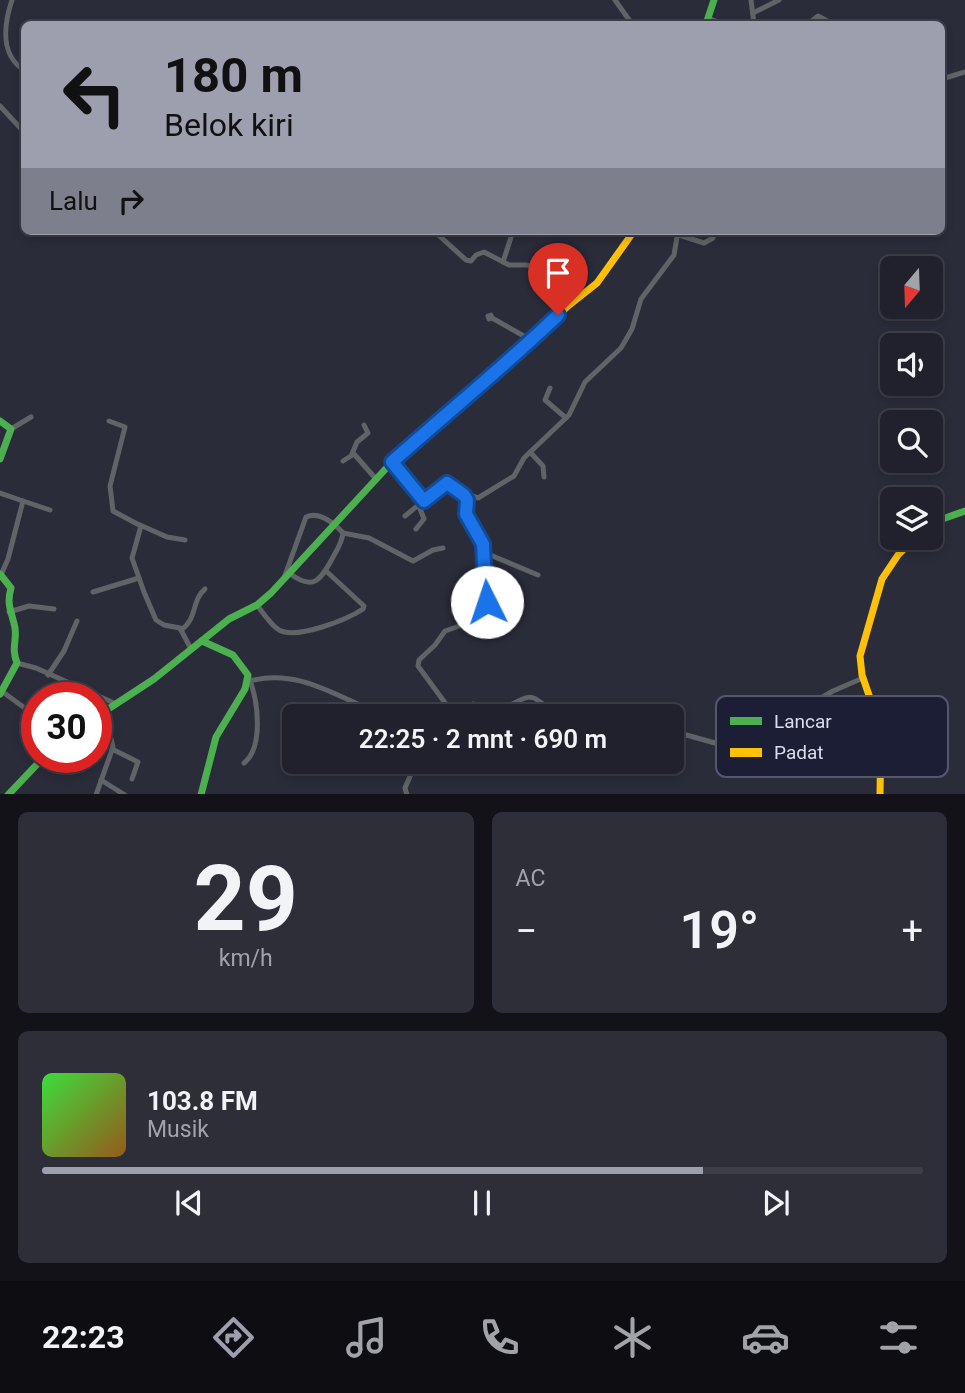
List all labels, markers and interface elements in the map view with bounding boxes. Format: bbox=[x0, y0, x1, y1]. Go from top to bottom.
text: 180 m bbox=[164, 47, 303, 104]
icon: left bbox=[49, 49, 140, 140]
text: Belok kiri bbox=[164, 106, 294, 144]
icon: right bbox=[112, 182, 150, 220]
text: Lalu bbox=[49, 186, 98, 216]
pin bbox=[528, 243, 588, 315]
icon: arrive bbox=[539, 254, 577, 292]
north arrow bbox=[880, 256, 943, 318]
map controls bbox=[880, 256, 943, 550]
button: sound bbox=[880, 333, 943, 396]
button: search bbox=[880, 410, 943, 473]
button: layers bbox=[880, 487, 943, 550]
position arrow bbox=[450, 565, 524, 639]
speed limit sign: 30 bbox=[21, 682, 112, 773]
legend bbox=[716, 696, 948, 777]
text: Lancar bbox=[774, 710, 832, 733]
text: 22:25 · 2 mnt · 690 m bbox=[359, 724, 607, 754]
text: Padat bbox=[774, 741, 824, 764]
text: 29 bbox=[194, 846, 298, 952]
text: AC bbox=[516, 865, 545, 892]
text: 19° bbox=[680, 900, 759, 961]
text: − bbox=[516, 909, 537, 953]
text: + bbox=[901, 909, 923, 953]
text: km/h bbox=[219, 945, 273, 972]
text: 103.8 FM bbox=[147, 1086, 258, 1116]
text: Musik bbox=[147, 1116, 209, 1143]
icon: previous bbox=[170, 1184, 208, 1222]
icon: pause bbox=[463, 1184, 501, 1222]
icon: next bbox=[757, 1184, 795, 1222]
icon: directions bbox=[209, 1313, 258, 1362]
icon: music bbox=[342, 1313, 391, 1362]
icon: phone bbox=[475, 1313, 524, 1362]
icon: climate bbox=[608, 1313, 657, 1362]
icon: car bbox=[741, 1313, 790, 1362]
icon: filters bbox=[874, 1313, 923, 1362]
text: 22:23 bbox=[42, 1318, 124, 1356]

